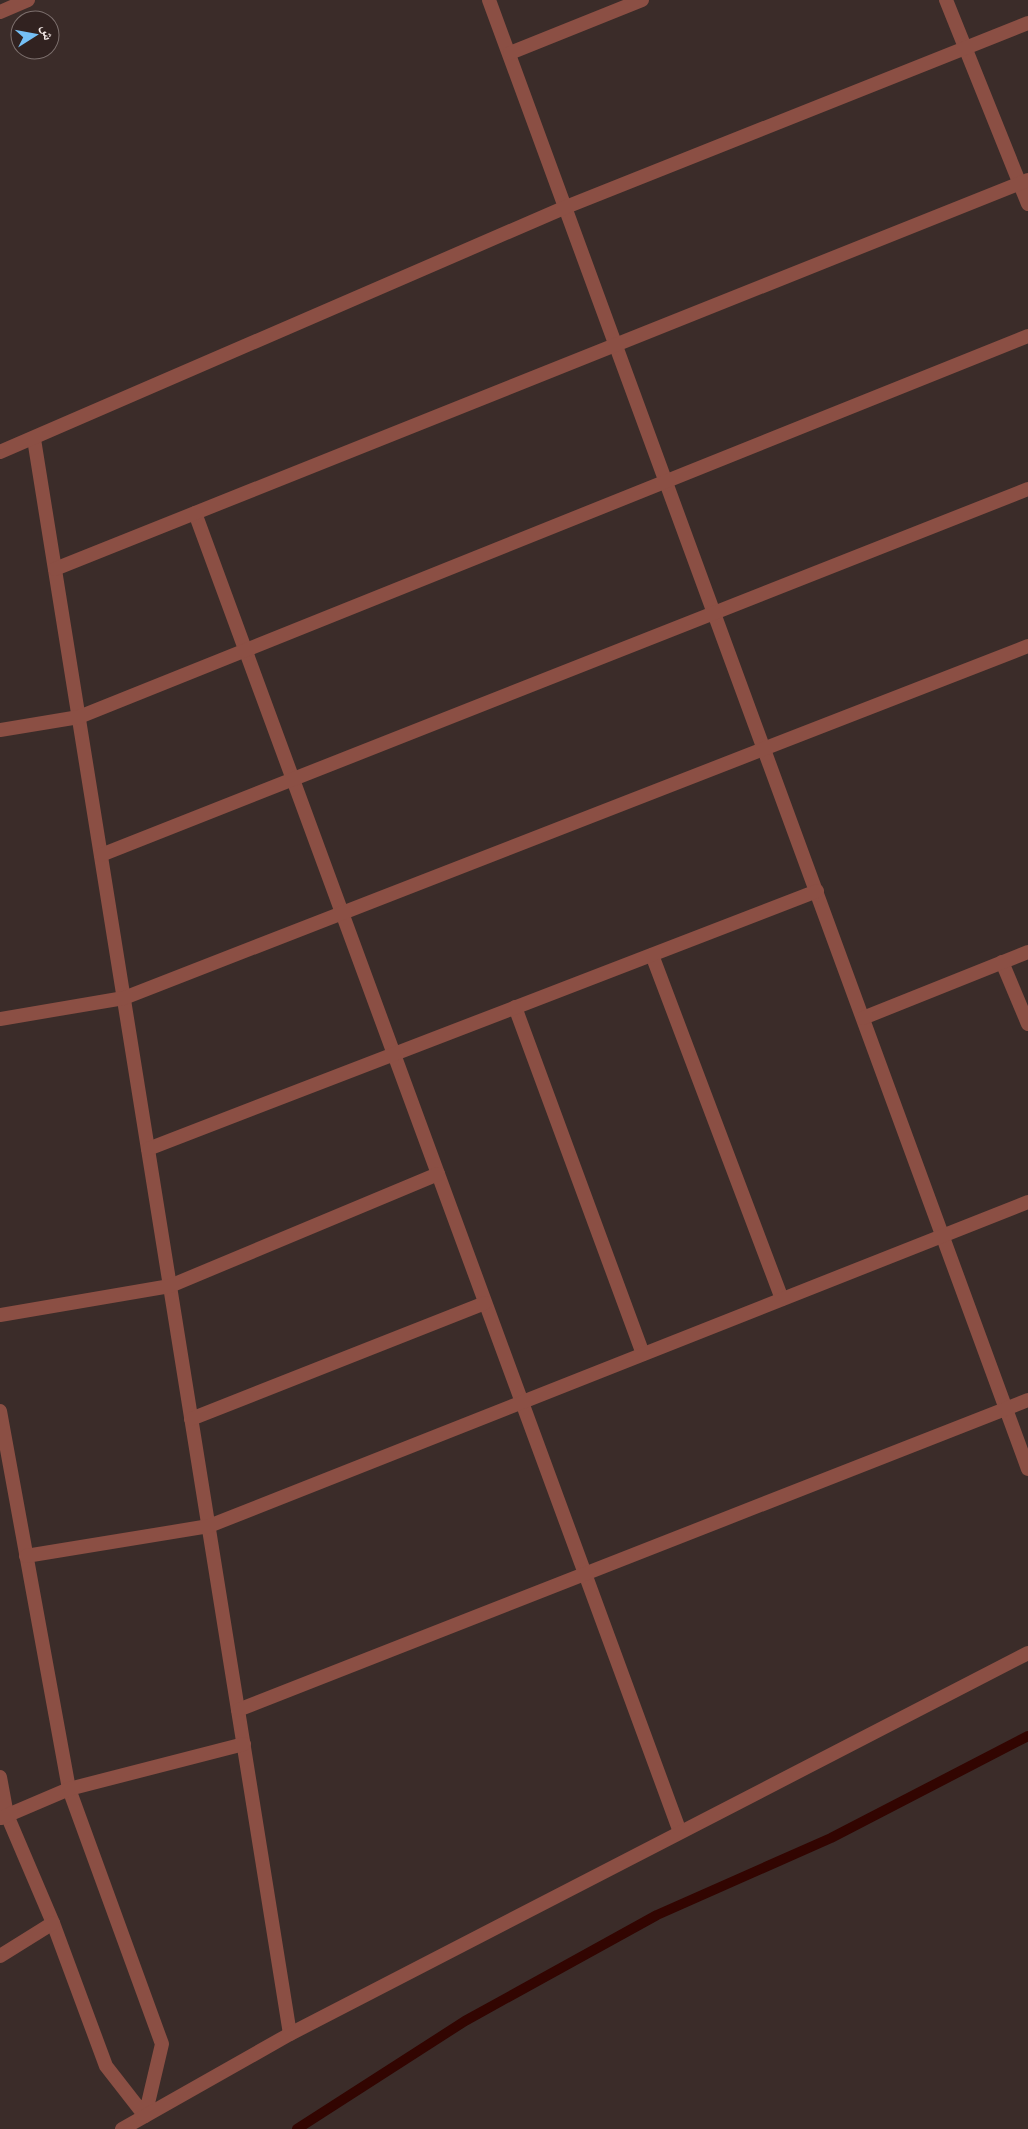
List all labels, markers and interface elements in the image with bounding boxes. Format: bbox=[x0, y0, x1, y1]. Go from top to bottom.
north arrow bbox=[10, 10, 60, 60]
text: ش bbox=[36, 24, 58, 42]

